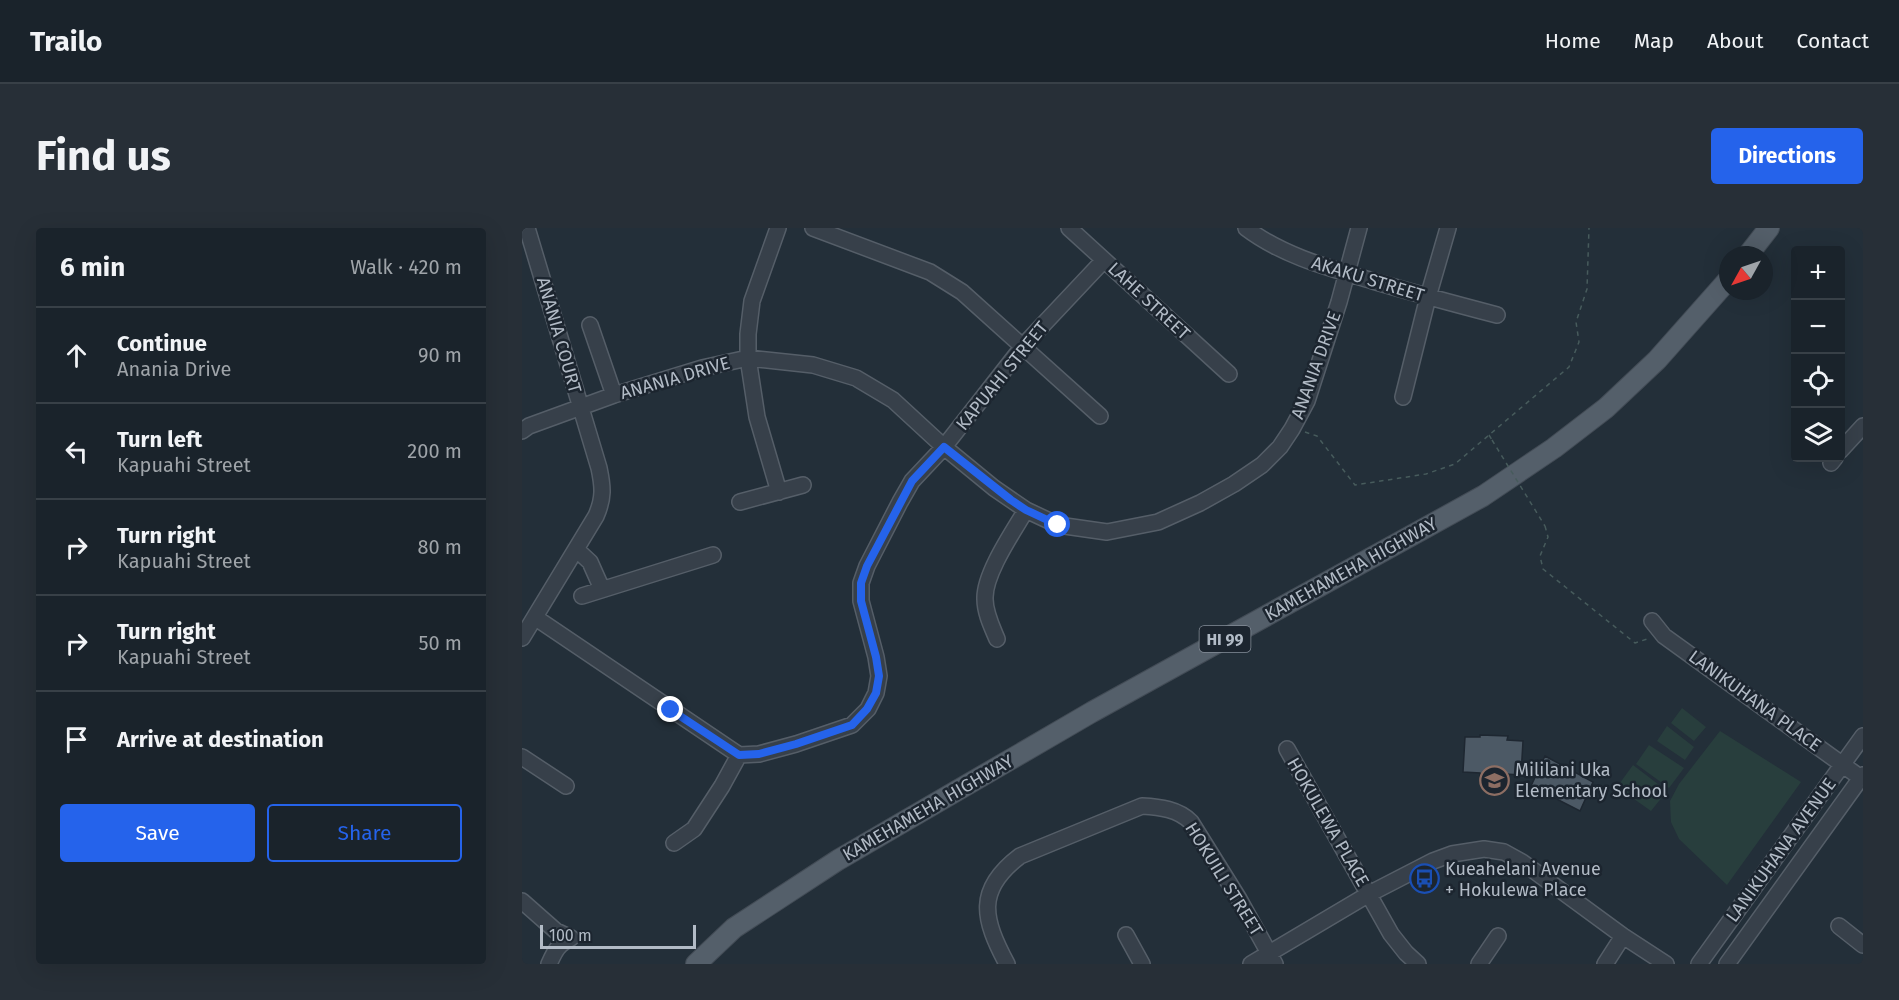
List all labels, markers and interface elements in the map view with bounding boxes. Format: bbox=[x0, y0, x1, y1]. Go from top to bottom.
text: Trailo bbox=[30, 25, 102, 58]
text: Home bbox=[1545, 28, 1601, 54]
text: Map bbox=[1634, 28, 1674, 54]
text: About bbox=[1707, 28, 1764, 54]
text: Contact bbox=[1797, 28, 1869, 54]
button: Directions bbox=[1711, 128, 1863, 184]
text: Find us bbox=[36, 131, 171, 181]
north arrow bbox=[1719, 246, 1773, 300]
map controls bbox=[1791, 246, 1845, 462]
button: + bbox=[1791, 246, 1845, 300]
street label: AKAKU STREET bbox=[1309, 251, 1428, 307]
text: 6 min bbox=[60, 252, 125, 283]
text: Walk · 420 m bbox=[350, 255, 462, 279]
street label: LAHE STREET bbox=[1103, 257, 1195, 345]
street label: ANANIA COURT bbox=[532, 275, 586, 396]
button: − bbox=[1791, 300, 1845, 354]
street label: ANANIA DRIVE bbox=[1286, 308, 1346, 422]
street label: KAPUAHI STREET bbox=[951, 317, 1053, 435]
text: Continue bbox=[117, 330, 207, 357]
icon: ahead bbox=[60, 339, 93, 372]
text: 90 m bbox=[418, 343, 462, 367]
street label: ANANIA DRIVE bbox=[618, 352, 732, 404]
button: locate bbox=[1791, 354, 1845, 408]
text: Anania Drive bbox=[117, 357, 232, 381]
button: layers bbox=[1791, 408, 1845, 462]
text: Turn left bbox=[117, 426, 202, 453]
icon: left bbox=[60, 435, 93, 468]
text: 200 m bbox=[407, 439, 462, 463]
text: Kapuahi Street bbox=[117, 453, 251, 477]
route start bbox=[1044, 511, 1070, 537]
street label: KAMEHAMEHA HIGHWAY bbox=[1261, 512, 1441, 626]
text: Turn right bbox=[117, 522, 216, 549]
icon: right bbox=[60, 531, 93, 564]
text: 80 m bbox=[417, 535, 462, 559]
text: Kapuahi Street bbox=[117, 549, 251, 573]
text: Turn right bbox=[117, 618, 216, 645]
road number: HI 99 bbox=[1200, 626, 1250, 652]
icon: right bbox=[60, 627, 93, 660]
text: 50 m bbox=[418, 631, 462, 655]
text: Kapuahi Street bbox=[117, 645, 251, 669]
street label: LANIKUHANA PLACE bbox=[1684, 646, 1826, 756]
route end bbox=[657, 696, 683, 722]
icon: arrive bbox=[60, 723, 93, 756]
text: Arrive at destination bbox=[117, 726, 324, 753]
street label: KAMEHAMEHA HIGHWAY bbox=[839, 750, 1017, 866]
street label: HOKULEWA PLACE bbox=[1282, 754, 1374, 890]
place label: Mililani Uka Elementary School bbox=[1515, 759, 1667, 802]
school or university icon: Mililani Uka Elementary School bbox=[1478, 764, 1510, 796]
street label: LANIKUHANA AVENUE bbox=[1721, 774, 1841, 926]
button: Save bbox=[60, 804, 255, 862]
button: Share bbox=[267, 804, 462, 862]
street label: HOKUILI STREET bbox=[1180, 818, 1268, 940]
place label: Kueahelani Avenue + Hokulewa Place bbox=[1445, 858, 1601, 901]
bus stop icon: Kueahelani Avenue + Hokulewa Place bbox=[1408, 863, 1440, 895]
scale bar bbox=[540, 922, 696, 950]
text: 100 m bbox=[549, 926, 592, 945]

